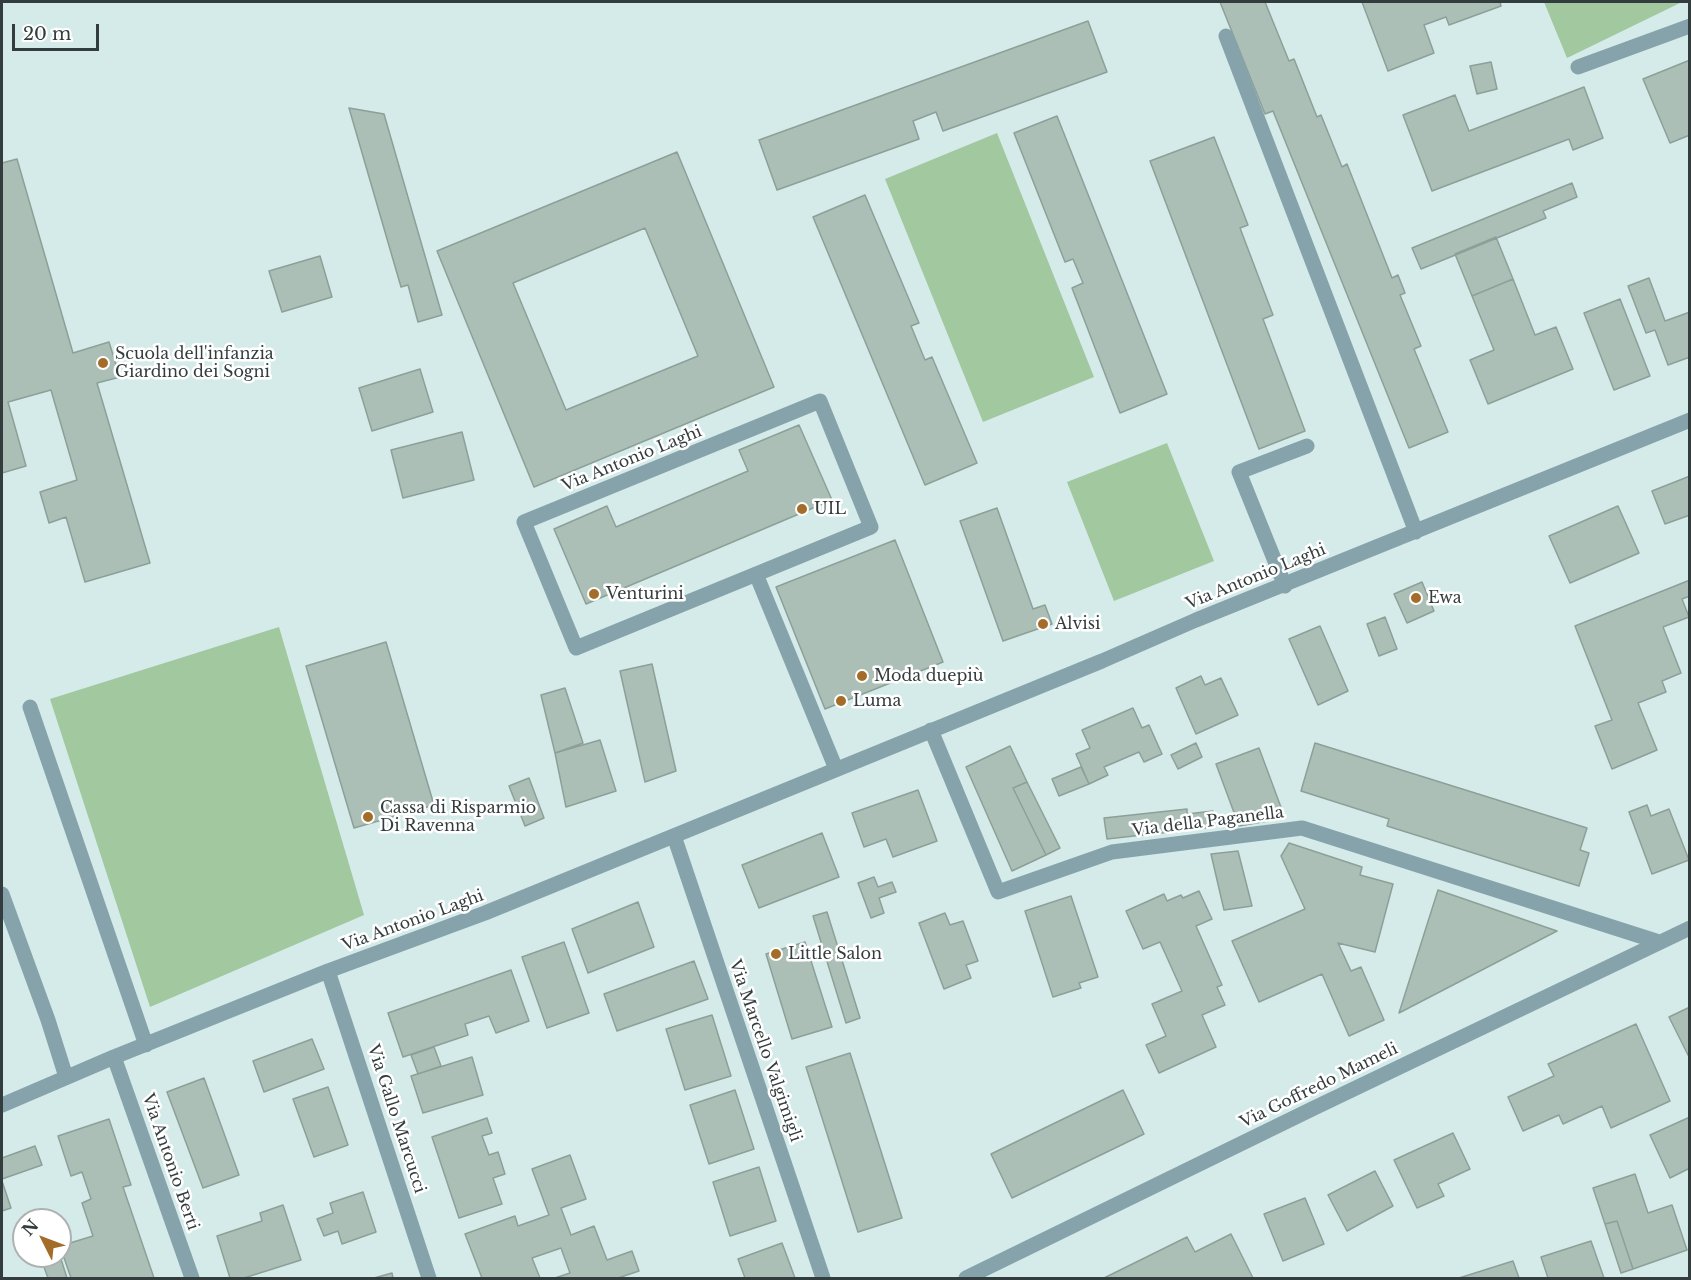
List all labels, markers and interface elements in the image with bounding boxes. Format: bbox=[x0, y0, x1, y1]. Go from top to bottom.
scale bar bbox=[15, 12, 102, 50]
text: 20 m bbox=[23, 23, 71, 45]
place label: Scuola dell'infanzia Giardino dei Sogni bbox=[115, 344, 274, 382]
marker: Scuola dell'infanzia Giardino dei Sogni bbox=[96, 356, 110, 370]
street label: Via Antonio Laghi bbox=[559, 422, 705, 496]
place label: UIL bbox=[814, 499, 846, 519]
marker: UIL bbox=[795, 502, 809, 516]
street label: Via Antonio Laghi bbox=[1183, 540, 1329, 614]
place label: Venturini bbox=[606, 584, 684, 604]
marker: Venturini bbox=[587, 587, 601, 601]
place label: Ewa bbox=[1428, 588, 1462, 608]
marker: Ewa bbox=[1409, 591, 1423, 605]
place label: Alvisi bbox=[1055, 614, 1100, 634]
marker: Alvisi bbox=[1036, 617, 1050, 631]
place label: Moda duepiù bbox=[874, 666, 983, 686]
marker: Moda duepiù bbox=[855, 669, 869, 683]
place label: Luma bbox=[853, 691, 901, 711]
marker: Luma bbox=[834, 694, 848, 708]
place label: Cassa di Risparmio Di Ravenna bbox=[380, 798, 536, 836]
street label: Via della Paganella bbox=[1131, 803, 1285, 841]
marker: Cassa di Risparmio Di Ravenna bbox=[361, 810, 375, 824]
street label: Via Antonio Laghi bbox=[340, 886, 486, 956]
place label: Little Salon bbox=[788, 944, 882, 964]
marker: Little Salon bbox=[769, 947, 783, 961]
street label: Via Marcello Valgimigli bbox=[725, 957, 805, 1145]
street label: Via Goffredo Mameli bbox=[1237, 1039, 1401, 1133]
street label: Via Gallo Marcucci bbox=[363, 1042, 429, 1196]
street label: Via Antonio Berti bbox=[138, 1091, 202, 1233]
north arrow bbox=[12, 1208, 72, 1268]
text: N bbox=[18, 1215, 43, 1240]

